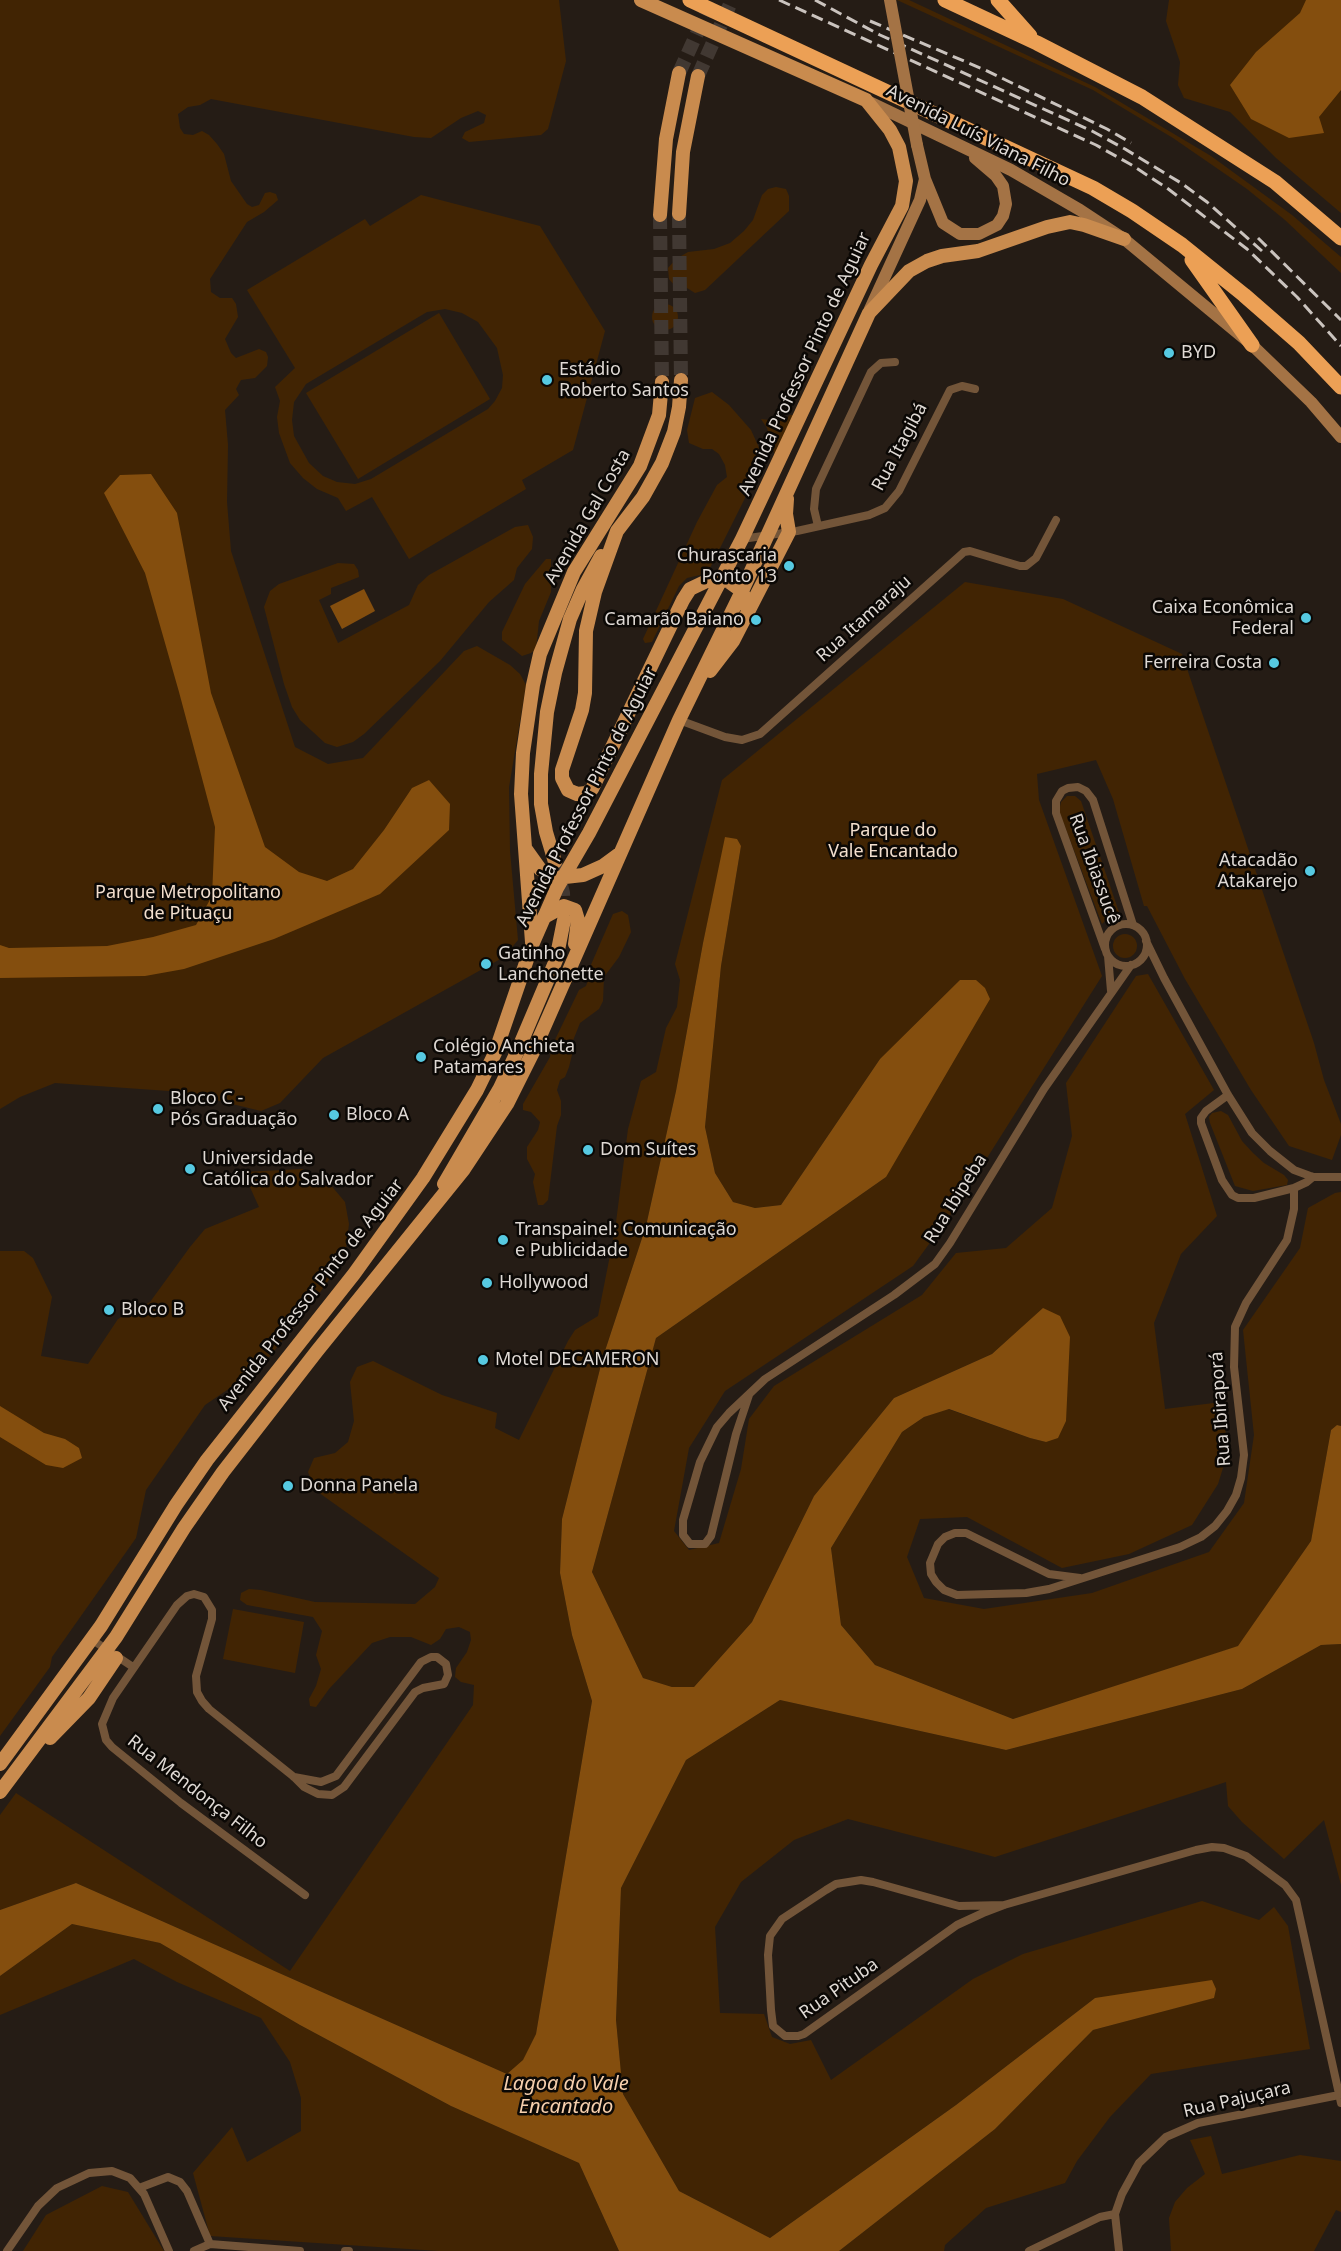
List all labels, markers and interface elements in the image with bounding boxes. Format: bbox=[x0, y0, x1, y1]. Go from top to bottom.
street label: Avenida Luís Viana Filho bbox=[883, 80, 1073, 192]
street label: Avenida Professor Pinto de Aguiar bbox=[734, 229, 876, 499]
place label: BYD bbox=[1181, 342, 1216, 364]
marker: BYD bbox=[1162, 346, 1176, 360]
place label: Estádio Roberto Santos bbox=[559, 359, 689, 401]
marker: Estádio Roberto Santos bbox=[540, 373, 554, 387]
street label: Rua Itagibá bbox=[868, 399, 932, 495]
street label: Avenida Gal Costa bbox=[541, 446, 635, 588]
place label: Churascaria Ponto 13 bbox=[677, 545, 777, 588]
marker: Churascaria Ponto 13 bbox=[782, 559, 796, 573]
street label: Rua Itamaraju bbox=[812, 571, 916, 667]
place label: Caixa Econômica Federal bbox=[1152, 597, 1294, 640]
place label: Camarão Baiano bbox=[604, 609, 744, 631]
marker: Caixa Econômica Federal bbox=[1299, 611, 1313, 625]
marker: Camarão Baiano bbox=[749, 613, 763, 627]
place label: Ferreira Costa bbox=[1144, 652, 1262, 674]
marker: Ferreira Costa bbox=[1267, 656, 1281, 670]
street label: Avenida Professor Pinto de Aguiar bbox=[512, 664, 662, 930]
street label: Rua Ibiassucê bbox=[1064, 811, 1124, 927]
park label: Parque do Vale Encantado bbox=[828, 820, 958, 862]
place label: Atacadão Atakarejo bbox=[1217, 850, 1298, 892]
marker: Atacadão Atakarejo bbox=[1303, 864, 1317, 878]
park label: Parque Metropolitano de Pituaçu bbox=[95, 882, 281, 924]
place label: Gatinho Lanchonette bbox=[498, 943, 604, 986]
marker: Gatinho Lanchonette bbox=[479, 957, 493, 971]
place label: Colégio Anchieta Patamares bbox=[433, 1036, 575, 1078]
marker: Colégio Anchieta Patamares bbox=[414, 1050, 428, 1064]
place label: Bloco C - Pós Graduação bbox=[170, 1088, 297, 1130]
marker: Bloco C - Pós Graduação bbox=[151, 1102, 165, 1116]
place label: Bloco A bbox=[346, 1104, 409, 1126]
marker: Bloco A bbox=[327, 1108, 341, 1122]
place label: Dom Suítes bbox=[600, 1139, 696, 1161]
marker: Dom Suítes bbox=[581, 1143, 595, 1157]
place label: Universidade Católica do Salvador bbox=[202, 1148, 373, 1190]
street label: Rua Ibipeba bbox=[920, 1150, 992, 1248]
marker: Universidade Católica do Salvador bbox=[183, 1162, 197, 1176]
street label: Avenida Professor Pinto de Aguiar bbox=[214, 1175, 408, 1415]
place label: Transpainel: Comunicação e Publicidade bbox=[515, 1219, 737, 1262]
marker: Transpainel: Comunicação e Publicidade bbox=[496, 1233, 510, 1247]
place label: Hollywood bbox=[499, 1272, 589, 1294]
marker: Hollywood bbox=[480, 1276, 494, 1290]
place label: Bloco B bbox=[121, 1299, 184, 1321]
marker: Bloco B bbox=[102, 1303, 116, 1317]
place label: Motel DECAMERON bbox=[495, 1349, 659, 1371]
street label: Rua Ibiraporá bbox=[1206, 1351, 1236, 1467]
marker: Motel DECAMERON bbox=[476, 1353, 490, 1367]
place label: Donna Panela bbox=[300, 1475, 418, 1497]
marker: Donna Panela bbox=[281, 1479, 295, 1493]
street label: Rua Mendonça Filho bbox=[123, 1731, 271, 1853]
street label: Rua Pituba bbox=[795, 1954, 883, 2024]
water label: Lagoa do Vale Encantado bbox=[503, 2072, 629, 2119]
street label: Rua Pajuçara bbox=[1181, 2077, 1293, 2123]

